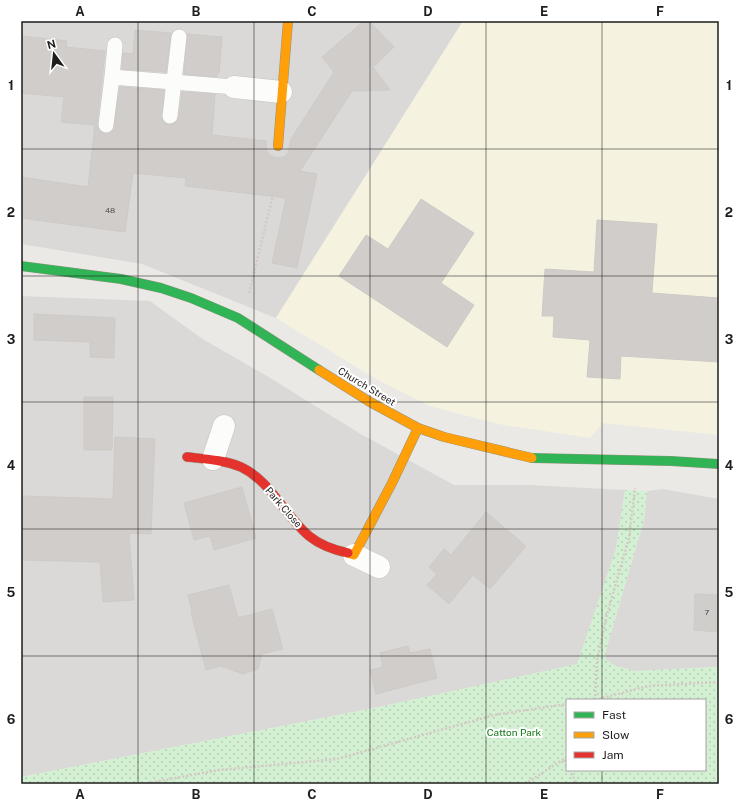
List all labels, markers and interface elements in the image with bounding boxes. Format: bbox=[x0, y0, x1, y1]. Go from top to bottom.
text: A bbox=[75, 4, 85, 19]
text: B bbox=[192, 4, 201, 19]
text: C bbox=[307, 4, 317, 19]
text: D bbox=[423, 4, 433, 19]
text: E bbox=[540, 4, 548, 19]
text: F bbox=[656, 4, 664, 19]
north arrow bbox=[34, 34, 74, 74]
text: N bbox=[46, 37, 57, 51]
text: 1 bbox=[8, 78, 14, 93]
text: 1 bbox=[726, 78, 732, 93]
text: 2 bbox=[7, 205, 15, 220]
house number: 48 bbox=[105, 205, 115, 215]
text: 2 bbox=[725, 205, 733, 220]
text: 3 bbox=[7, 332, 16, 347]
text: 3 bbox=[725, 332, 734, 347]
street label: Church Street bbox=[336, 364, 398, 408]
text: 4 bbox=[7, 458, 16, 473]
text: 4 bbox=[725, 458, 734, 473]
street label: Park Close bbox=[263, 484, 305, 530]
text: 5 bbox=[7, 585, 16, 600]
text: 5 bbox=[725, 585, 734, 600]
house number: 7 bbox=[705, 607, 710, 617]
legend bbox=[566, 699, 706, 771]
text: Fast bbox=[602, 708, 627, 722]
text: 6 bbox=[7, 712, 16, 727]
text: 6 bbox=[725, 712, 734, 727]
park label: Catton Park bbox=[487, 726, 542, 738]
text: Slow bbox=[602, 728, 630, 742]
text: Jam bbox=[602, 748, 624, 762]
text: A bbox=[75, 787, 85, 802]
text: B bbox=[192, 787, 201, 802]
text: C bbox=[307, 787, 317, 802]
text: D bbox=[423, 787, 433, 802]
text: E bbox=[540, 787, 548, 802]
text: F bbox=[656, 787, 664, 802]

